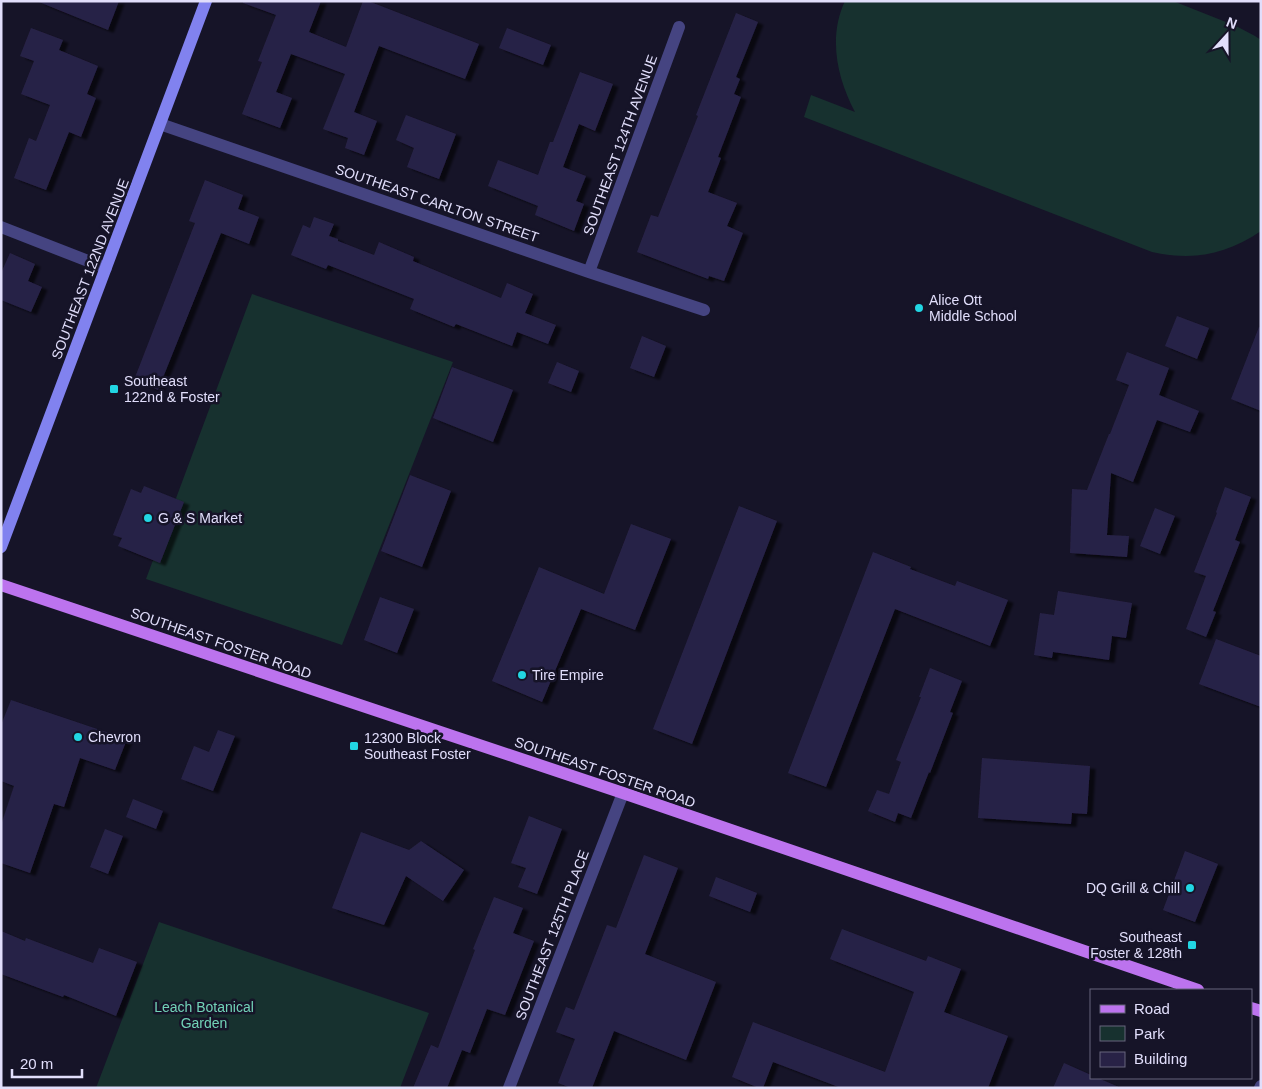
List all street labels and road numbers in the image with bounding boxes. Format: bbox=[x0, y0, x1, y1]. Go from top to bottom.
street label: SOUTHEAST 124TH AVENUE bbox=[580, 53, 660, 237]
street label: SOUTHEAST CARLTON STREET bbox=[333, 161, 541, 246]
street label: SOUTHEAST 122ND AVENUE bbox=[48, 176, 132, 362]
street label: SOUTHEAST FOSTER ROAD bbox=[128, 604, 314, 682]
street label: SOUTHEAST FOSTER ROAD bbox=[512, 733, 698, 811]
street label: SOUTHEAST 125TH PLACE bbox=[512, 848, 592, 1022]

